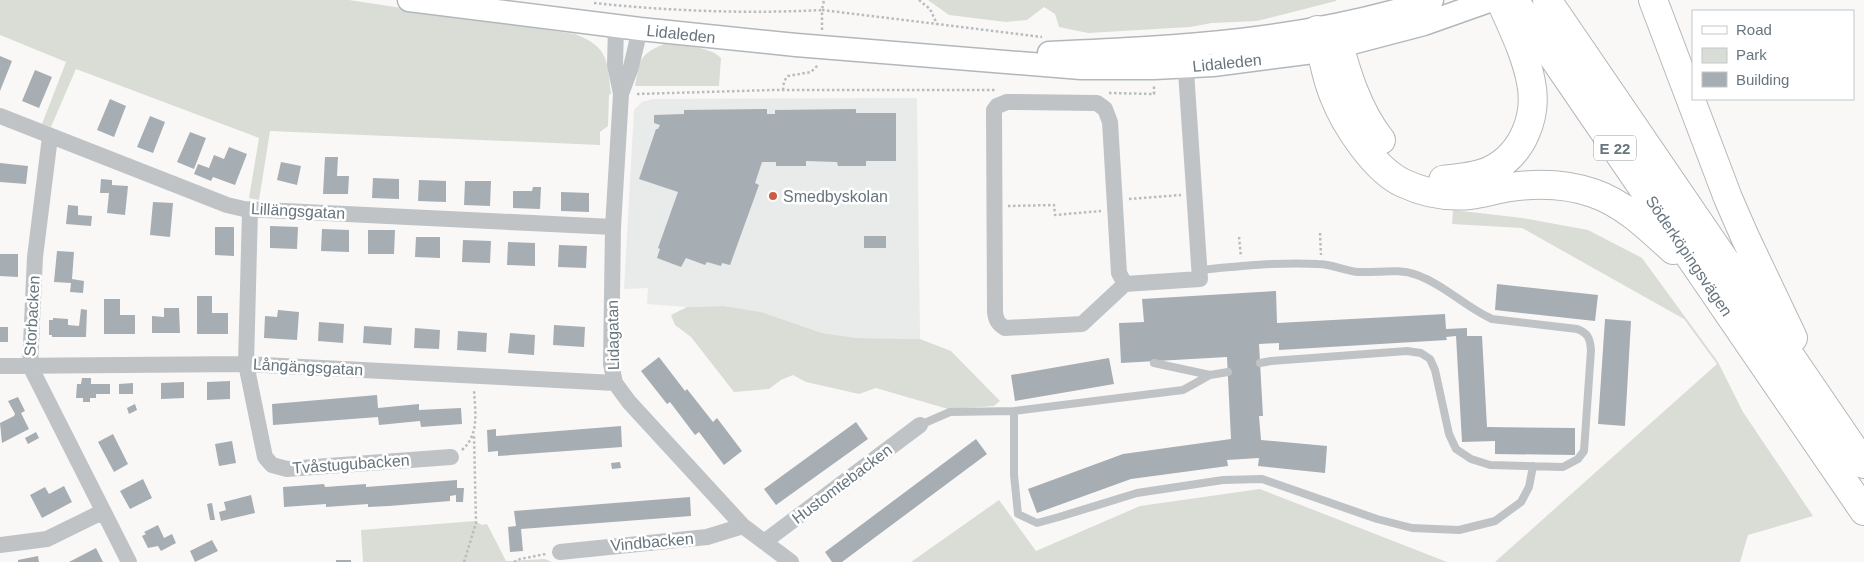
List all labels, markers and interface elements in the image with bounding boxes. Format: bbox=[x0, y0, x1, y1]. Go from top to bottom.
legend bbox=[1692, 10, 1854, 100]
text: Road bbox=[1736, 21, 1772, 38]
street label: Lidaleden bbox=[646, 22, 716, 46]
text: Park bbox=[1736, 46, 1767, 63]
street label: Lidaleden bbox=[1192, 51, 1262, 75]
text: Building bbox=[1736, 71, 1789, 88]
road number: E 22 bbox=[1594, 136, 1636, 160]
place label: Smedbyskolan bbox=[783, 188, 888, 205]
marker: Smedbyskolan bbox=[767, 190, 779, 202]
street label: Söderköpingsvägen bbox=[1642, 193, 1736, 319]
street label: Lillängsgatan bbox=[250, 200, 346, 222]
street label: Storbacken bbox=[21, 275, 43, 357]
street label: Lidagatan bbox=[604, 300, 622, 370]
street label: Långängsgatan bbox=[252, 356, 364, 378]
street label: Hustomtebacken bbox=[789, 441, 895, 527]
street label: Tvåstugubacken bbox=[292, 451, 410, 477]
street label: Vindbacken bbox=[610, 530, 694, 554]

